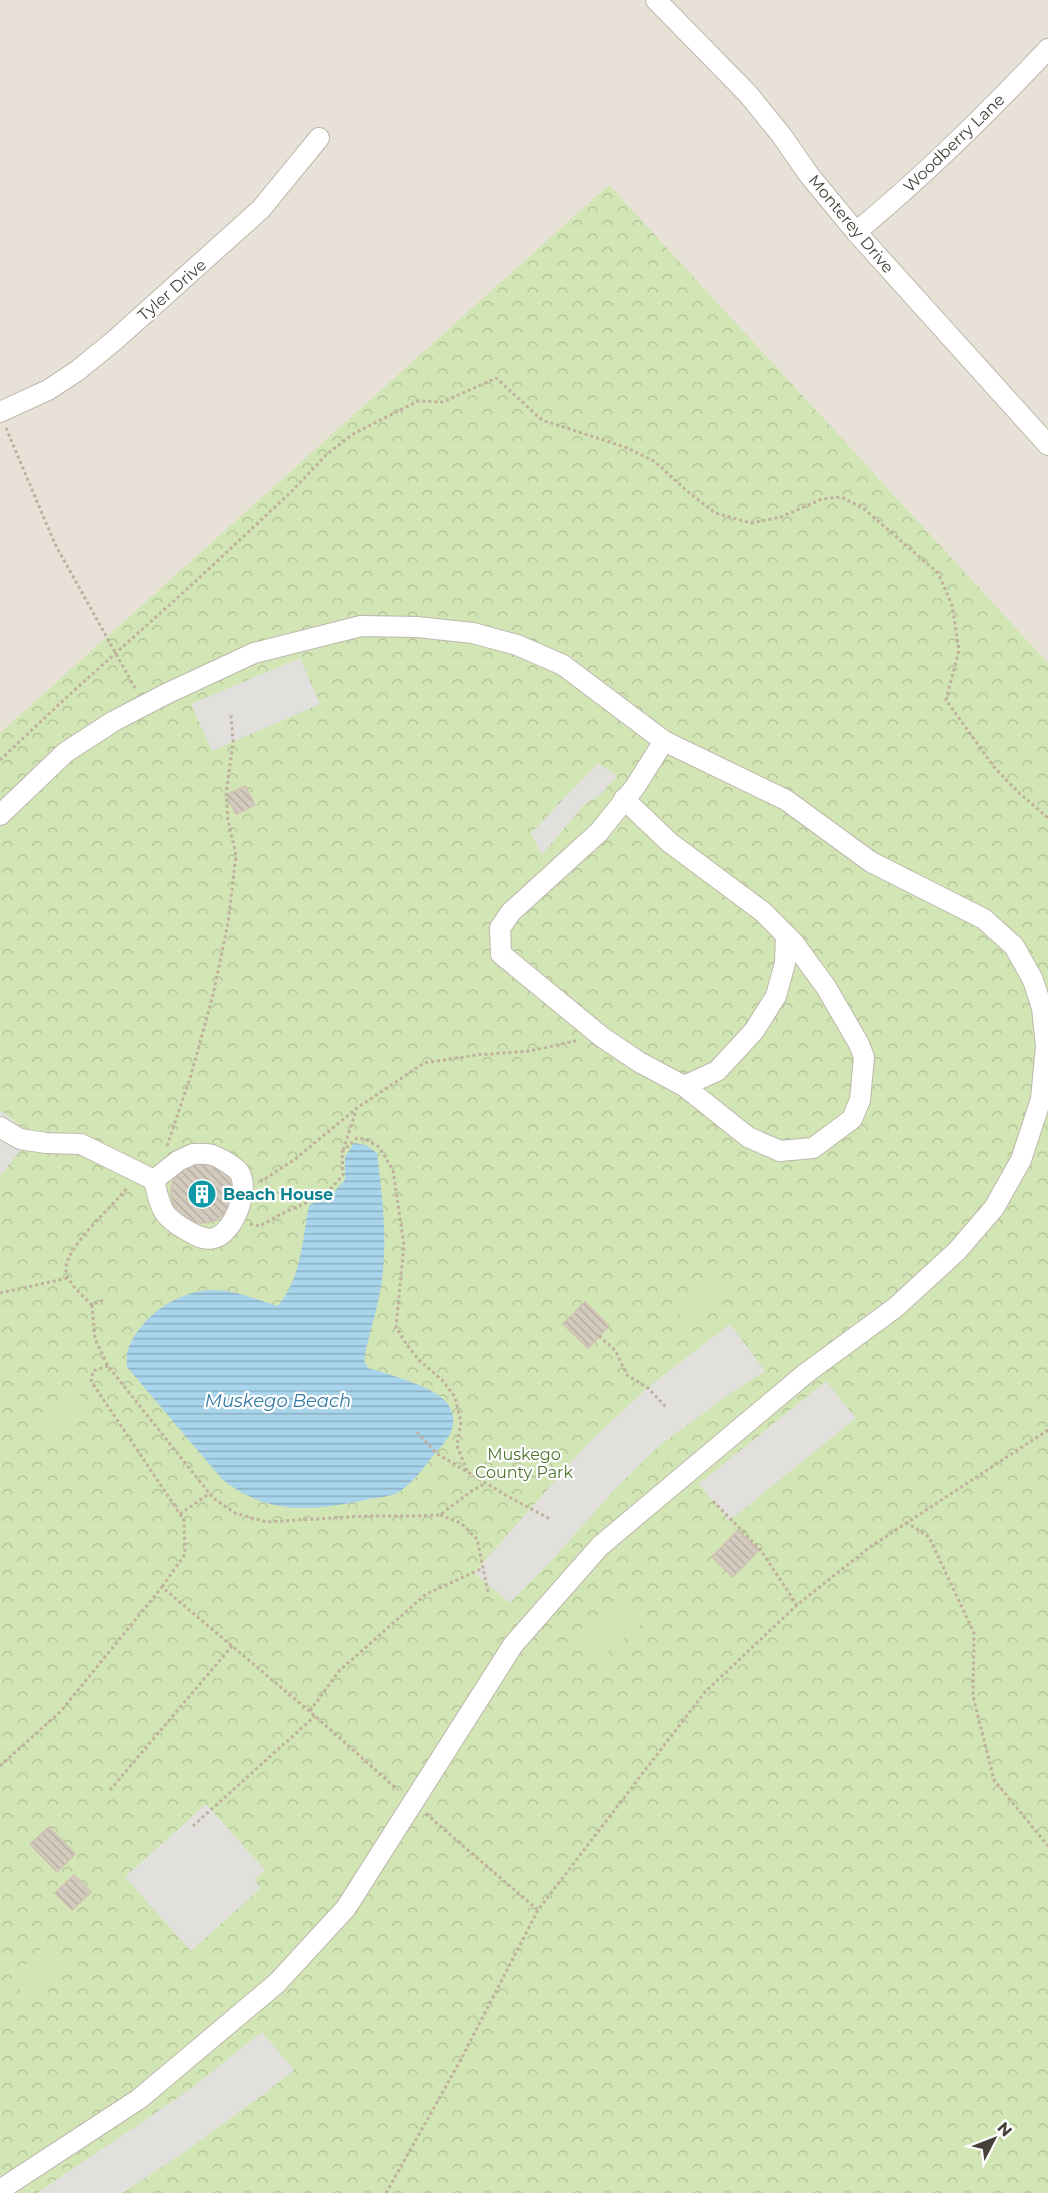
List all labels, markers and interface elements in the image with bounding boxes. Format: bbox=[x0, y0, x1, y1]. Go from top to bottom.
street label: Woodberry Lane bbox=[900, 90, 1008, 196]
street label: Monterey Drive bbox=[804, 171, 898, 277]
street label: Tyler Drive bbox=[134, 255, 210, 325]
building icon: Beach House bbox=[186, 1178, 218, 1210]
place label: Beach House bbox=[223, 1185, 333, 1204]
water label: Muskego Beach bbox=[205, 1390, 351, 1412]
park label: Muskego County Park bbox=[475, 1445, 573, 1482]
north arrow bbox=[964, 2109, 1024, 2169]
text: N bbox=[993, 2118, 1016, 2140]

